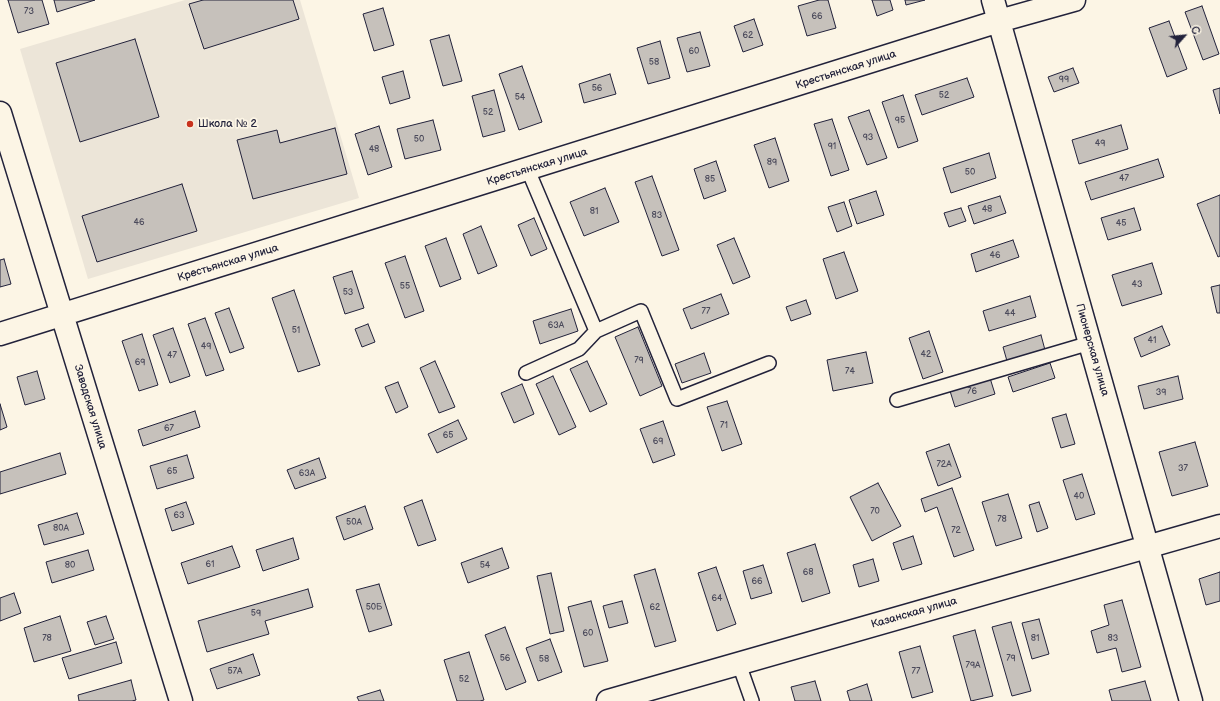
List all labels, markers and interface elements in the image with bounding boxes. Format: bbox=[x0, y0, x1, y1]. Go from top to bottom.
house number: 73 bbox=[24, 7, 34, 17]
house number: 66 bbox=[812, 12, 822, 22]
north arrow bbox=[1164, 16, 1204, 56]
text: С bbox=[1188, 24, 1203, 37]
house number: 62 bbox=[743, 31, 753, 41]
house number: 60 bbox=[689, 47, 699, 57]
street label: Крестьянская улица bbox=[794, 48, 898, 92]
house number: 58 bbox=[649, 58, 659, 68]
house number: 99 bbox=[1059, 75, 1069, 85]
house number: 56 bbox=[592, 84, 602, 94]
house number: 52 bbox=[939, 91, 949, 101]
house number: 54 bbox=[515, 93, 525, 103]
house number: 52 bbox=[483, 108, 493, 118]
house number: 95 bbox=[895, 116, 905, 126]
place label: Школа № 2 bbox=[198, 117, 257, 131]
marker: Школа № 2 bbox=[185, 119, 195, 129]
house number: 93 bbox=[863, 133, 873, 143]
house number: 50 bbox=[414, 135, 424, 145]
house number: 49 bbox=[1095, 139, 1105, 149]
house number: 91 bbox=[828, 142, 836, 152]
house number: 48 bbox=[369, 145, 379, 155]
street label: Крестьянская улица bbox=[485, 145, 589, 189]
house number: 89 bbox=[767, 158, 777, 168]
house number: 50 bbox=[965, 168, 975, 178]
house number: 47 bbox=[1119, 174, 1129, 184]
house number: 85 bbox=[705, 175, 715, 185]
house number: 48 bbox=[982, 205, 992, 215]
house number: 81 bbox=[590, 207, 598, 217]
house number: 83 bbox=[652, 211, 662, 221]
house number: 46 bbox=[134, 218, 144, 228]
house number: 45 bbox=[1116, 219, 1126, 229]
street label: Крестьянская улица bbox=[176, 241, 280, 285]
house number: 46 bbox=[990, 251, 1000, 261]
house number: 43 bbox=[1131, 280, 1143, 290]
house number: 55 bbox=[400, 282, 410, 292]
house number: 53 bbox=[343, 288, 353, 298]
street label: Пионерская улица bbox=[1072, 302, 1112, 398]
house number: 77 bbox=[702, 307, 710, 317]
house number: 44 bbox=[1005, 309, 1015, 319]
house number: 63А bbox=[548, 321, 564, 331]
house number: 51 bbox=[292, 326, 300, 336]
house number: 41 bbox=[1148, 336, 1156, 346]
house number: 49 bbox=[201, 342, 211, 352]
house number: 42 bbox=[921, 350, 931, 360]
house number: 47 bbox=[167, 351, 177, 361]
house number: 79 bbox=[634, 356, 644, 366]
house number: 69 bbox=[135, 358, 145, 368]
street label: Заводская улица bbox=[71, 363, 109, 451]
house number: 74 bbox=[845, 367, 855, 377]
house number: 76 bbox=[967, 387, 977, 397]
house number: 39 bbox=[1156, 388, 1166, 398]
house number: 71 bbox=[720, 421, 728, 431]
house number: 67 bbox=[164, 424, 174, 434]
house number: 65 bbox=[443, 431, 453, 441]
house number: 69 bbox=[653, 437, 663, 447]
house number: 72А bbox=[936, 460, 952, 470]
house number: 37 bbox=[1178, 464, 1188, 474]
house number: 65 bbox=[167, 467, 177, 477]
house number: 63А bbox=[299, 469, 315, 479]
house number: 40 bbox=[1074, 492, 1084, 502]
house number: 70 bbox=[870, 507, 880, 517]
house number: 63 bbox=[173, 511, 185, 521]
house number: 78 bbox=[997, 515, 1007, 525]
house number: 50А bbox=[346, 518, 362, 528]
house number: 80А bbox=[53, 524, 69, 534]
house number: 72 bbox=[951, 526, 961, 536]
house number: 61 bbox=[206, 560, 214, 570]
house number: 80 bbox=[65, 561, 75, 571]
house number: 54 bbox=[480, 561, 490, 571]
house number: 68 bbox=[803, 568, 813, 578]
house number: 66 bbox=[752, 577, 762, 587]
house number: 64 bbox=[712, 594, 722, 604]
street label: Казанская улица bbox=[870, 594, 958, 632]
house number: 50Б bbox=[366, 603, 382, 613]
house number: 62 bbox=[650, 603, 660, 613]
house number: 59 bbox=[251, 609, 261, 619]
house number: 60 bbox=[583, 629, 593, 639]
house number: 78 bbox=[42, 634, 52, 644]
house number: 81 bbox=[1031, 634, 1039, 644]
house number: 83 bbox=[1108, 634, 1118, 644]
house number: 56 bbox=[500, 654, 510, 664]
house number: 79 bbox=[1006, 654, 1016, 664]
house number: 58 bbox=[539, 655, 549, 665]
house number: 79А bbox=[965, 661, 981, 671]
house number: 57А bbox=[227, 667, 243, 677]
house number: 77 bbox=[912, 667, 920, 677]
house number: 52 bbox=[459, 675, 469, 685]

